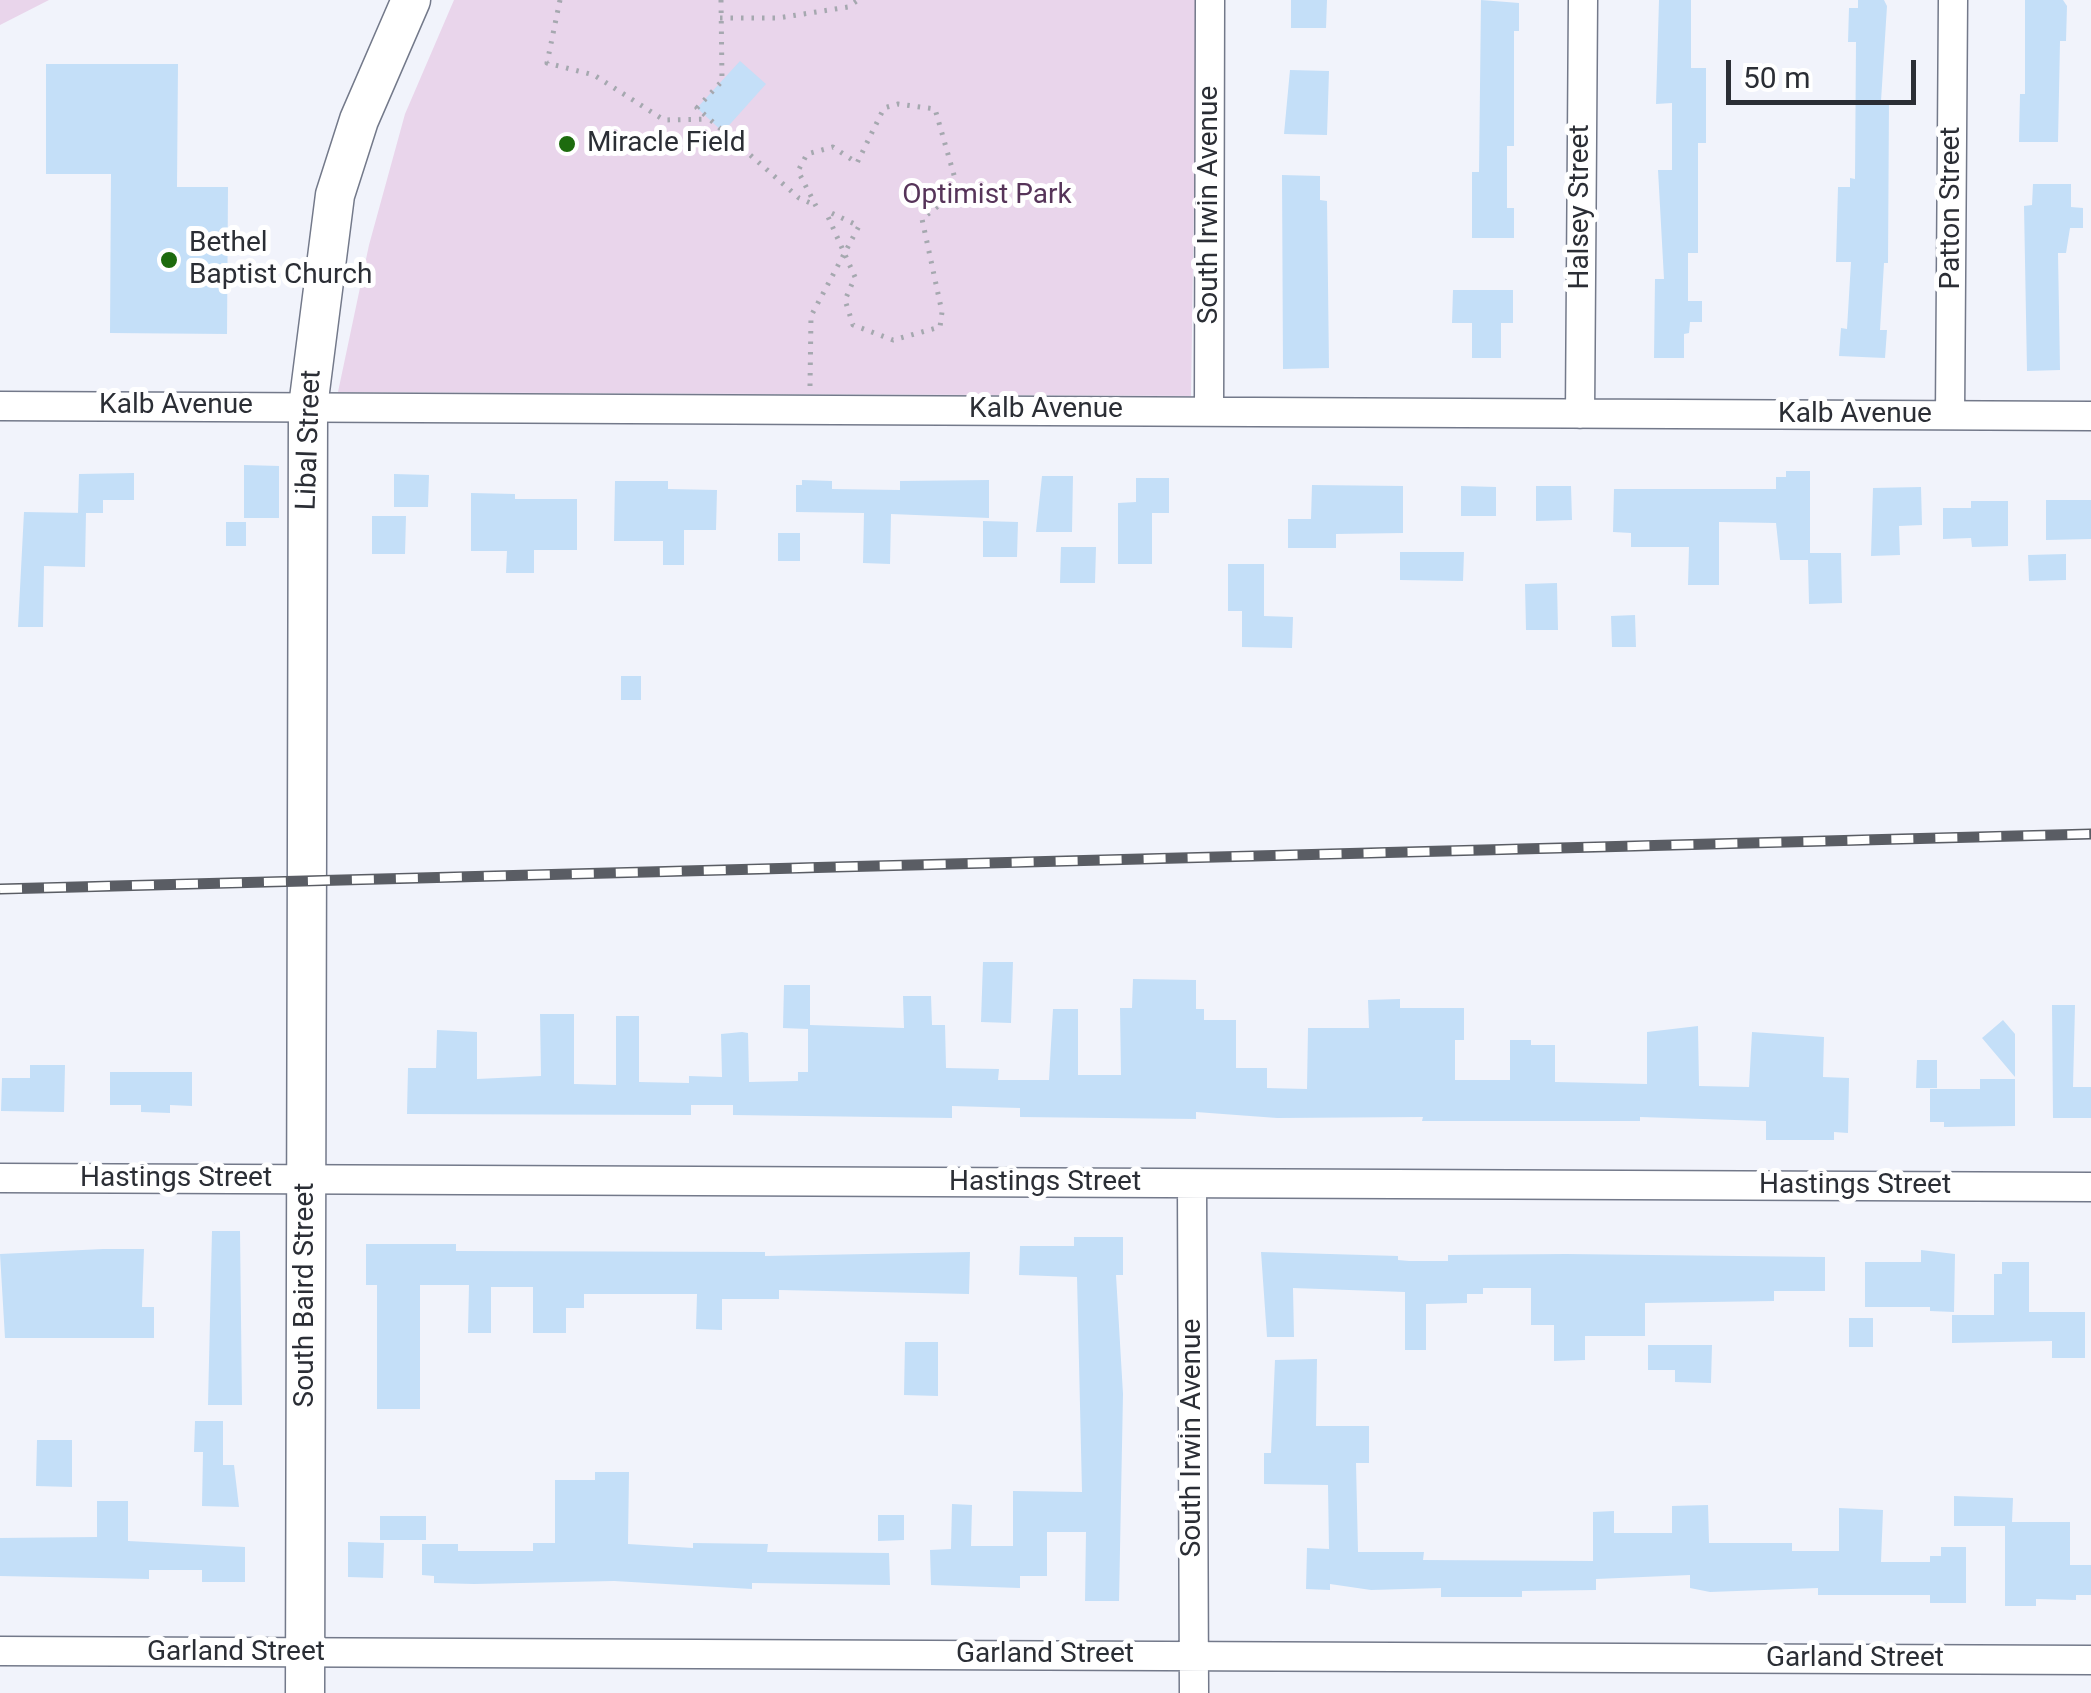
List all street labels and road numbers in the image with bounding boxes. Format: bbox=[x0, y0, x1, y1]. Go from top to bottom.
street label: South Irwin Avenue bbox=[1193, 86, 1227, 324]
street label: Halsey Street bbox=[1564, 124, 1598, 290]
street label: Patton Street bbox=[1935, 126, 1969, 290]
street label: Libal Street bbox=[291, 369, 329, 511]
street label: Kalb Avenue bbox=[99, 389, 253, 423]
street label: Kalb Avenue bbox=[969, 393, 1123, 427]
street label: Kalb Avenue bbox=[1778, 398, 1932, 432]
street label: Hastings Street bbox=[80, 1162, 272, 1196]
street label: Hastings Street bbox=[949, 1166, 1141, 1200]
street label: Hastings Street bbox=[1759, 1169, 1951, 1203]
street label: South Baird Street bbox=[289, 1183, 323, 1407]
street label: South Irwin Avenue bbox=[1176, 1319, 1210, 1557]
street label: Garland Street bbox=[147, 1636, 325, 1670]
street label: Garland Street bbox=[956, 1638, 1134, 1672]
street label: Garland Street bbox=[1766, 1642, 1944, 1676]

